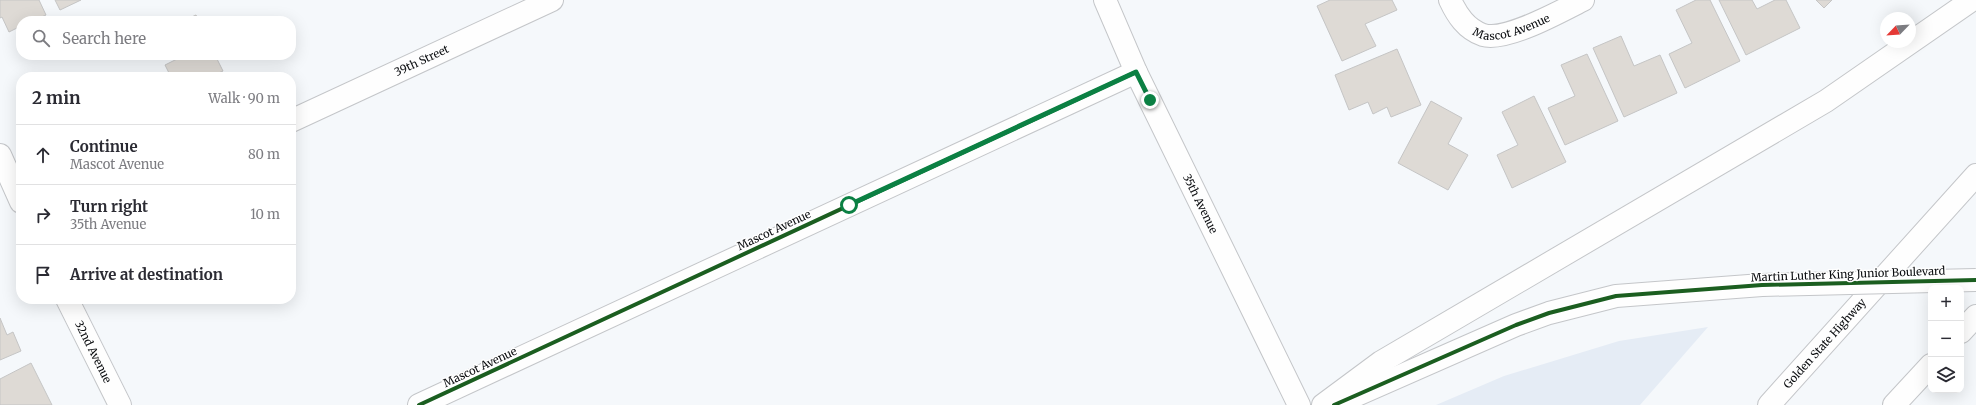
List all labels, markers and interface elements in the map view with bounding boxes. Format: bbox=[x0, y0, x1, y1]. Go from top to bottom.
street label: Mascot Avenue bbox=[1470, 11, 1552, 43]
north arrow bbox=[1880, 12, 1916, 48]
search box bbox=[16, 16, 296, 60]
icon: search bbox=[30, 27, 52, 49]
text: Search here bbox=[62, 29, 146, 48]
street label: 39th Street bbox=[392, 42, 452, 79]
text: 2 min bbox=[32, 87, 80, 109]
text: Walk · 90 m bbox=[208, 90, 280, 107]
route end bbox=[1141, 91, 1159, 109]
text: Continue bbox=[70, 137, 138, 156]
icon: ahead bbox=[32, 144, 54, 166]
text: 80 m bbox=[248, 146, 280, 163]
text: Mascot Avenue bbox=[70, 156, 164, 173]
street label: 35th Avenue bbox=[1180, 172, 1221, 236]
route start bbox=[840, 196, 858, 214]
text: Turn right bbox=[70, 197, 148, 216]
icon: right bbox=[32, 204, 54, 226]
text: 10 m bbox=[250, 206, 280, 223]
street label: Mascot Avenue bbox=[735, 207, 813, 253]
text: 35th Avenue bbox=[70, 216, 146, 233]
icon: arrive bbox=[32, 264, 54, 286]
street label: Martin Luther King Junior Boulevard bbox=[1751, 264, 1946, 284]
text: Arrive at destination bbox=[70, 265, 223, 284]
map controls bbox=[1928, 285, 1964, 393]
button: + bbox=[1928, 285, 1964, 321]
street label: Golden State Highway bbox=[1780, 295, 1869, 391]
street label: 32nd Avenue bbox=[72, 318, 115, 385]
button: − bbox=[1928, 321, 1964, 357]
street label: Mascot Avenue bbox=[441, 344, 519, 390]
button: layers bbox=[1928, 357, 1964, 393]

